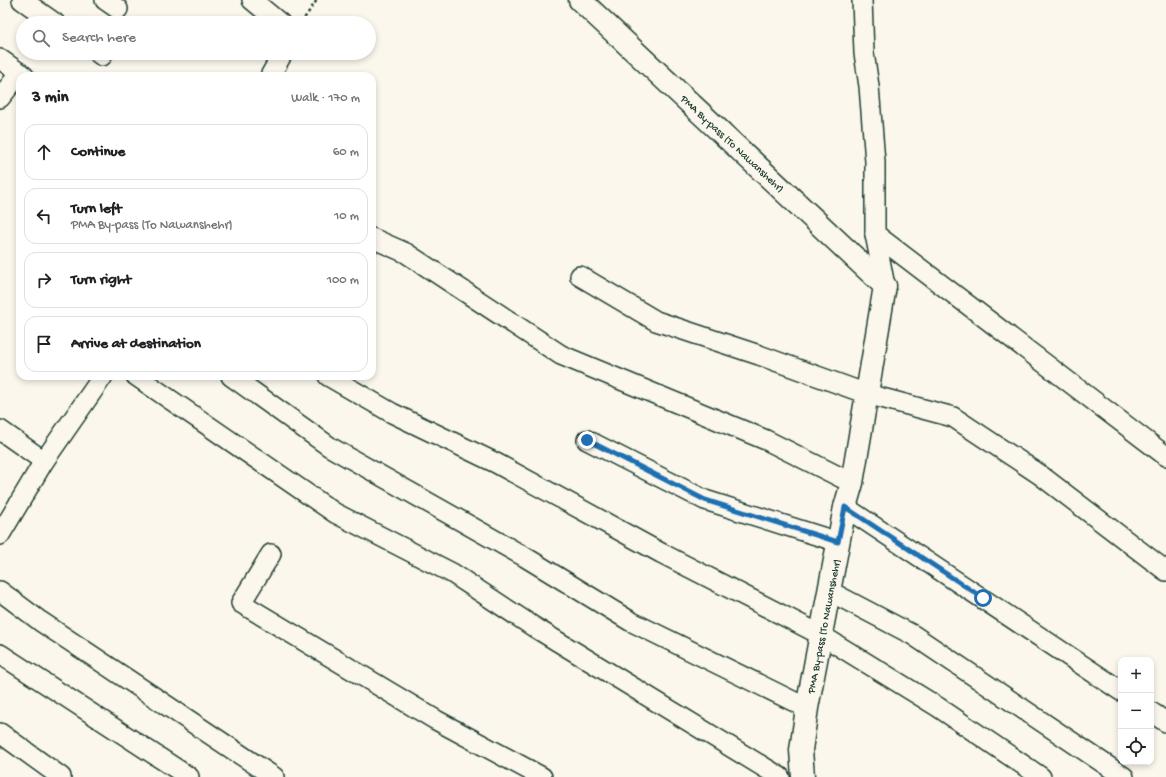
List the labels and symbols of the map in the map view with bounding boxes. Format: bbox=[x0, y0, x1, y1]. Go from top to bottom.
street label: PMA By-pass (To Nawanshehr) bbox=[677, 93, 786, 196]
route end bbox=[578, 431, 596, 449]
street label: PMA By-pass (To Nawanshehr) bbox=[806, 558, 844, 696]
route start bbox=[974, 589, 992, 607]

